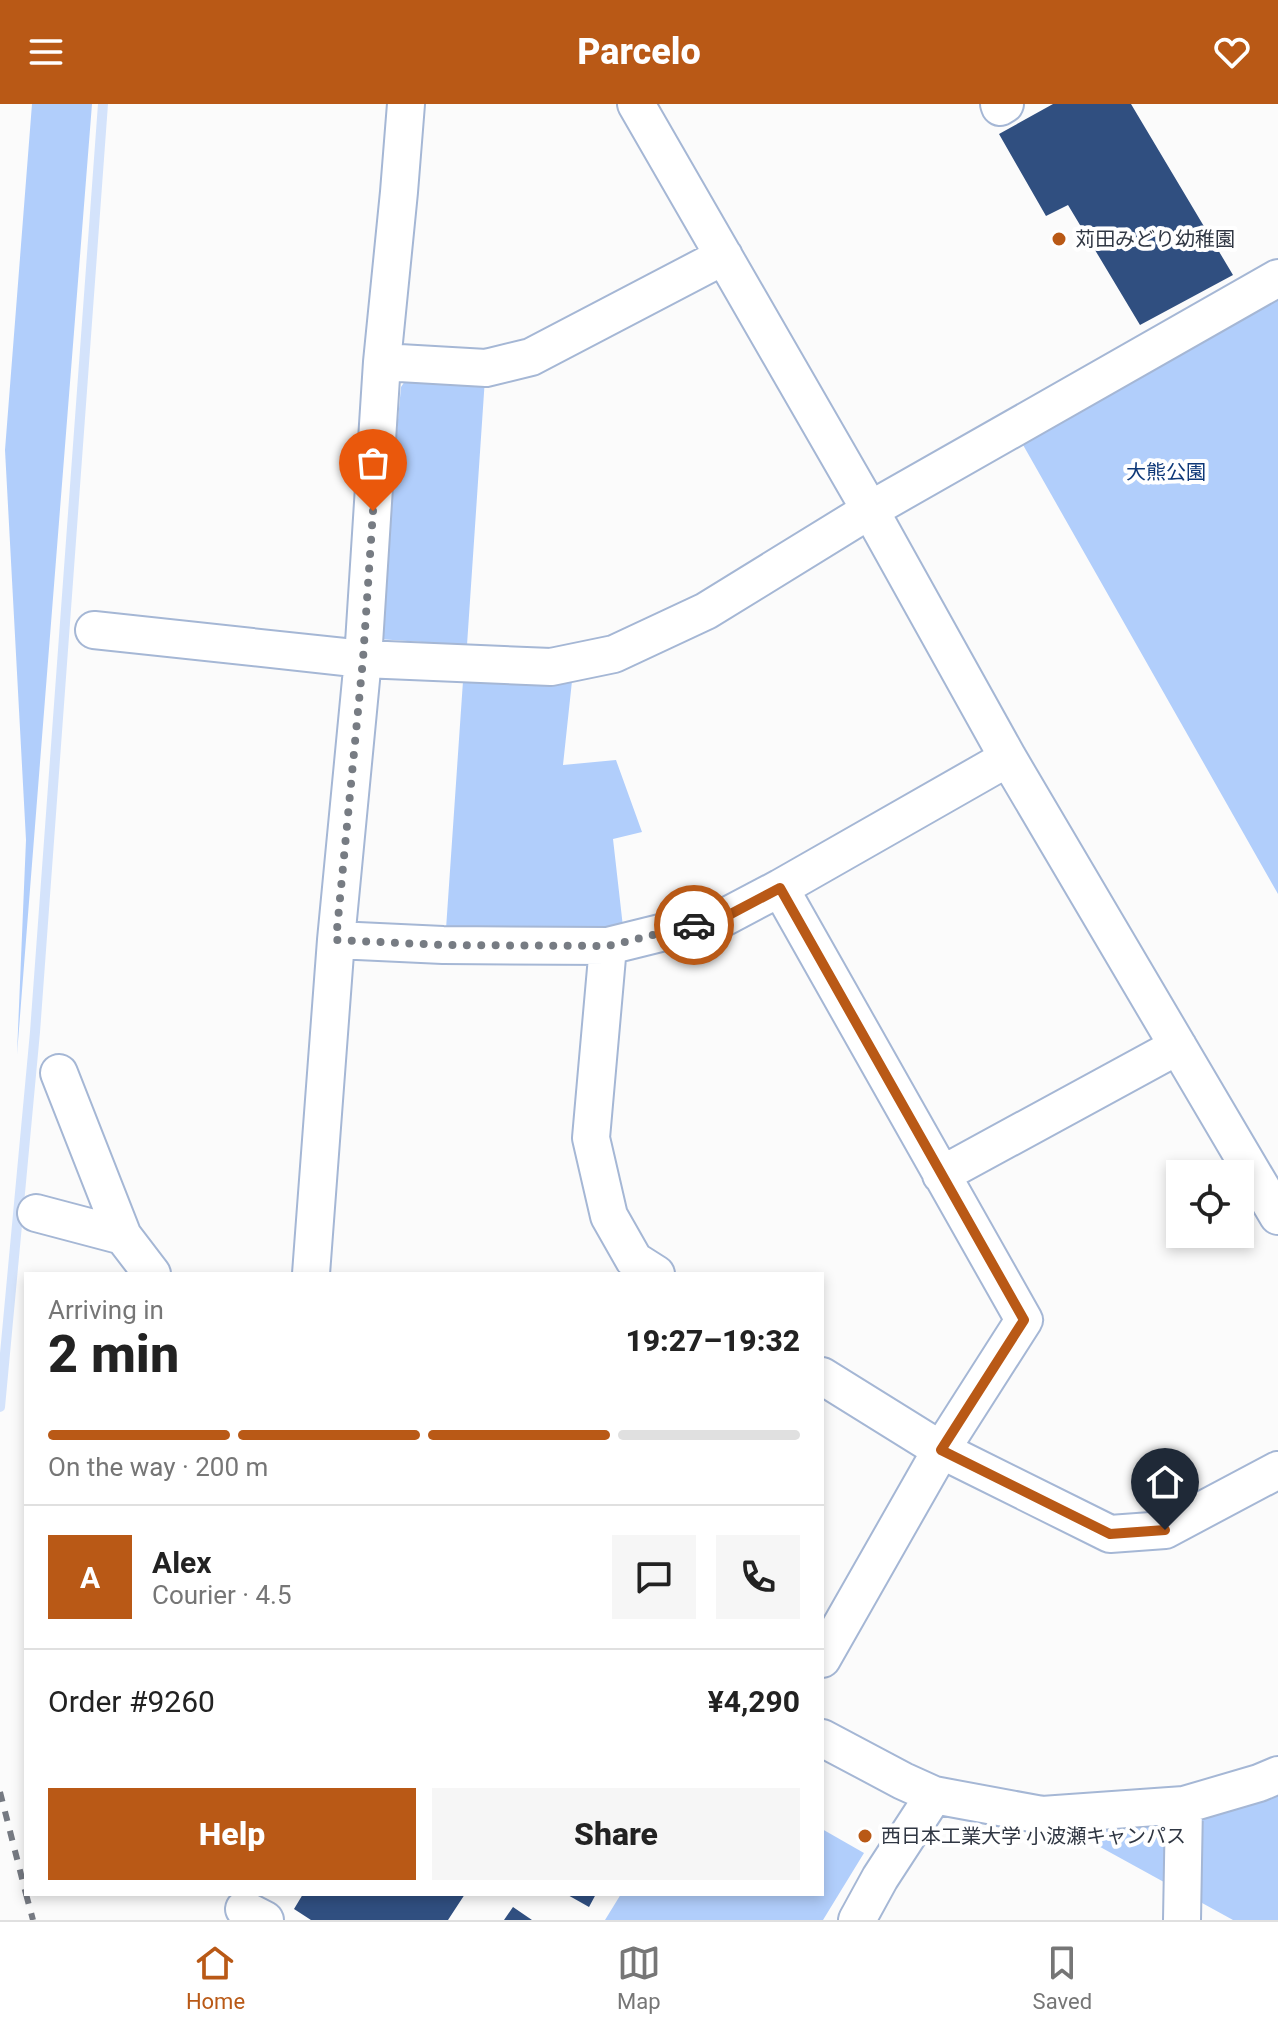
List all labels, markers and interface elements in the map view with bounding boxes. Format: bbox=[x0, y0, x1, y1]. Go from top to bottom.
icon: menu bbox=[24, 30, 68, 74]
icon: heart bbox=[1210, 30, 1254, 74]
text: Parcelo bbox=[577, 31, 701, 73]
place label: 苅田みどり幼稚園 bbox=[1075, 227, 1235, 251]
marker: 苅田みどり幼稚園 bbox=[1050, 230, 1068, 248]
pin bbox=[339, 429, 407, 511]
icon: bag bbox=[351, 441, 395, 485]
park label: 大熊公園 bbox=[1126, 460, 1206, 484]
courier bbox=[654, 885, 734, 965]
icon: car bbox=[672, 903, 716, 947]
map controls bbox=[1166, 1160, 1254, 1248]
button: locate bbox=[1166, 1160, 1254, 1248]
text: Arriving in bbox=[48, 1295, 164, 1325]
text: 19:27–19:32 bbox=[625, 1323, 800, 1358]
text: 2 min bbox=[48, 1324, 179, 1385]
pin bbox=[1131, 1448, 1199, 1530]
text: On the way · 200 m bbox=[48, 1452, 268, 1482]
icon: home bbox=[1143, 1460, 1187, 1504]
button: chat bbox=[612, 1535, 696, 1619]
button: phone bbox=[716, 1535, 800, 1619]
text: Alex bbox=[152, 1545, 212, 1580]
text: A bbox=[80, 1560, 100, 1595]
text: Courier · 4.5 bbox=[152, 1580, 292, 1610]
text: Order #9260 bbox=[48, 1684, 215, 1719]
text: ¥4,290 bbox=[708, 1684, 800, 1719]
button: Help bbox=[48, 1788, 416, 1880]
button: Share bbox=[432, 1788, 800, 1880]
place label: 西日本工業大学 小波瀬キャンパス bbox=[881, 1824, 1186, 1848]
marker: 西日本工業大学 小波瀬キャンパス bbox=[856, 1827, 874, 1845]
tab: Home bbox=[186, 1941, 245, 2014]
tab: Map bbox=[617, 1941, 661, 2014]
tab: Saved bbox=[1033, 1941, 1092, 2014]

